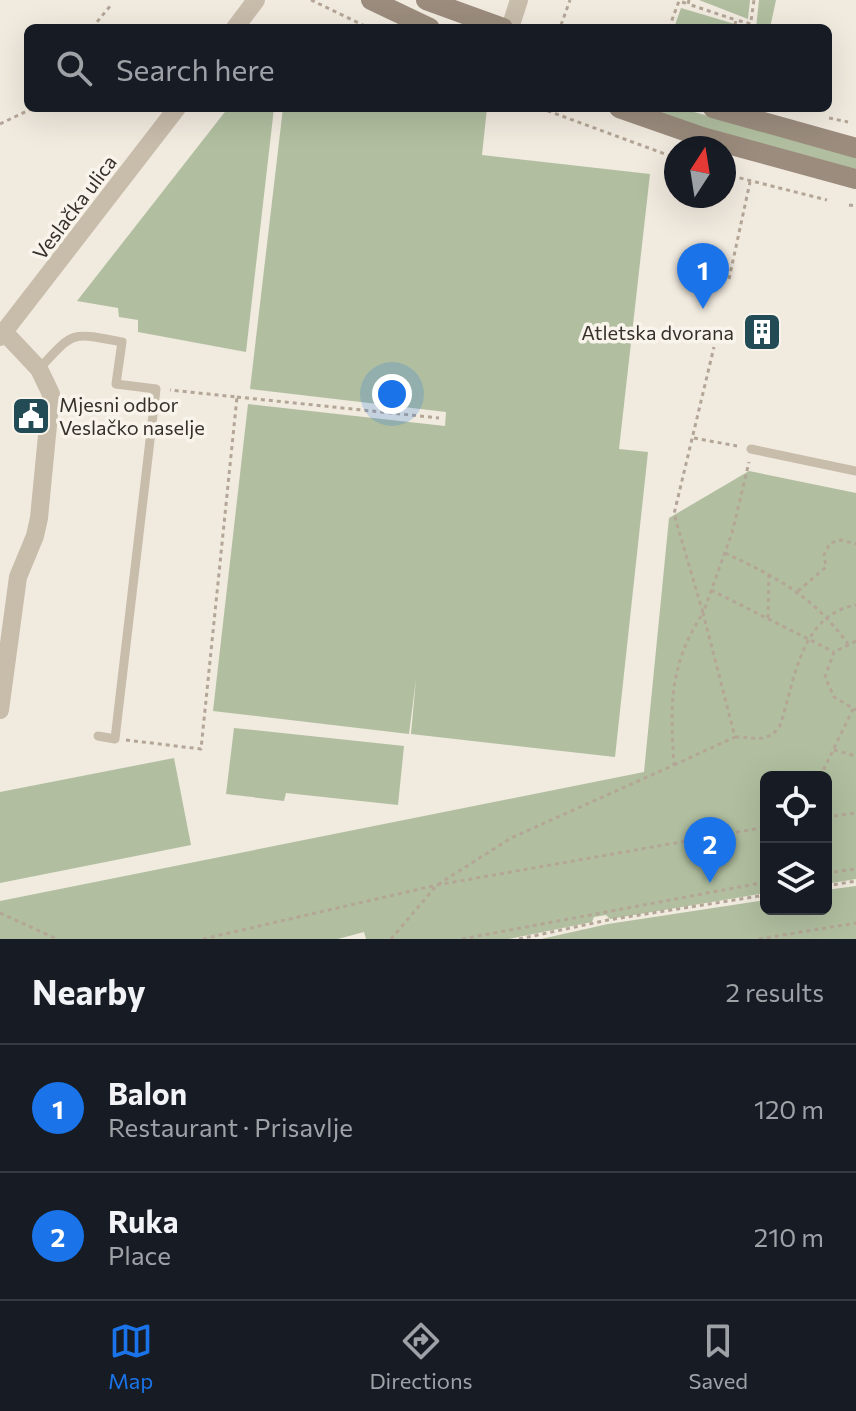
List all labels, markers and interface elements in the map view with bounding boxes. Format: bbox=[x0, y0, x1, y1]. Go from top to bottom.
search box bbox=[24, 24, 832, 112]
icon: search bbox=[52, 46, 96, 90]
text: Search here bbox=[116, 50, 275, 87]
north arrow bbox=[664, 136, 736, 208]
street label: Veslačka ulica bbox=[27, 150, 121, 264]
pin: 1 bbox=[677, 243, 729, 309]
building icon: Atletska dvorana bbox=[741, 311, 783, 353]
place label: Atletska dvorana bbox=[581, 320, 734, 344]
your location bbox=[372, 374, 412, 414]
place label: Mjesni odbor Veslačko naselje bbox=[59, 392, 205, 439]
public building icon: Mjesni odbor Veslačko naselje bbox=[10, 395, 52, 437]
map controls bbox=[760, 771, 832, 915]
button: locate bbox=[760, 771, 832, 843]
pin: 2 bbox=[684, 817, 736, 883]
button: layers bbox=[760, 843, 832, 915]
text: Nearby bbox=[32, 970, 146, 1012]
text: 2 results bbox=[726, 976, 824, 1007]
text: Balon bbox=[108, 1074, 187, 1111]
text: 1 bbox=[52, 1093, 64, 1124]
text: 120 m bbox=[754, 1093, 824, 1124]
text: Restaurant · Prisavlje bbox=[108, 1111, 353, 1142]
text: Ruka bbox=[108, 1202, 179, 1239]
text: 2 bbox=[51, 1221, 65, 1252]
text: 210 m bbox=[754, 1221, 824, 1252]
text: Place bbox=[108, 1239, 171, 1270]
tab: Map bbox=[108, 1319, 153, 1394]
tab: Directions bbox=[369, 1319, 473, 1394]
tab: Saved bbox=[689, 1319, 748, 1394]

